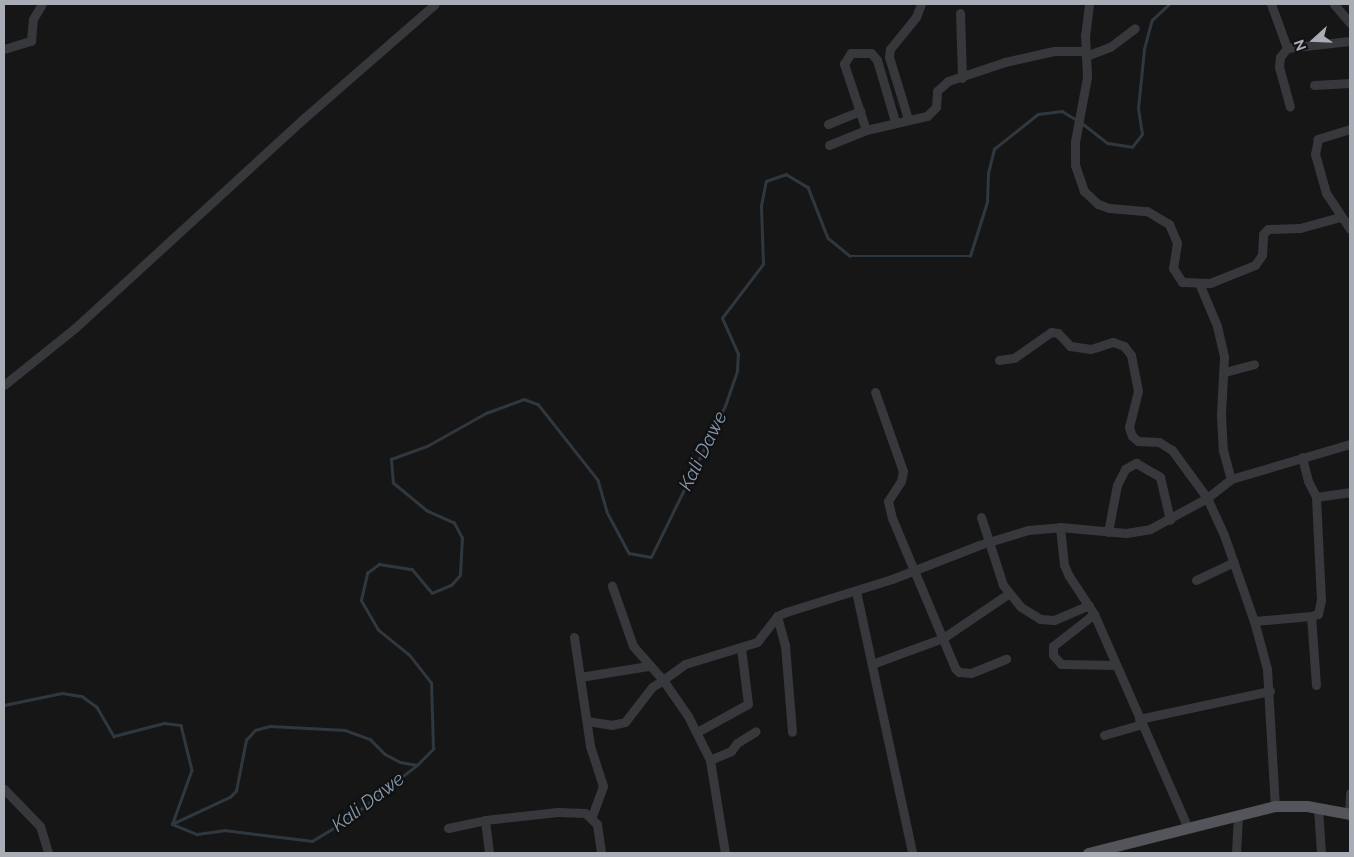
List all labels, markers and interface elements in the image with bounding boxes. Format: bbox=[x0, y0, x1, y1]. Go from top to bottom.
north arrow bbox=[1289, 15, 1339, 65]
text: N bbox=[1291, 37, 1309, 53]
water label: Kali Dawe bbox=[674, 408, 732, 494]
water label: Kali Dawe bbox=[327, 767, 409, 837]

